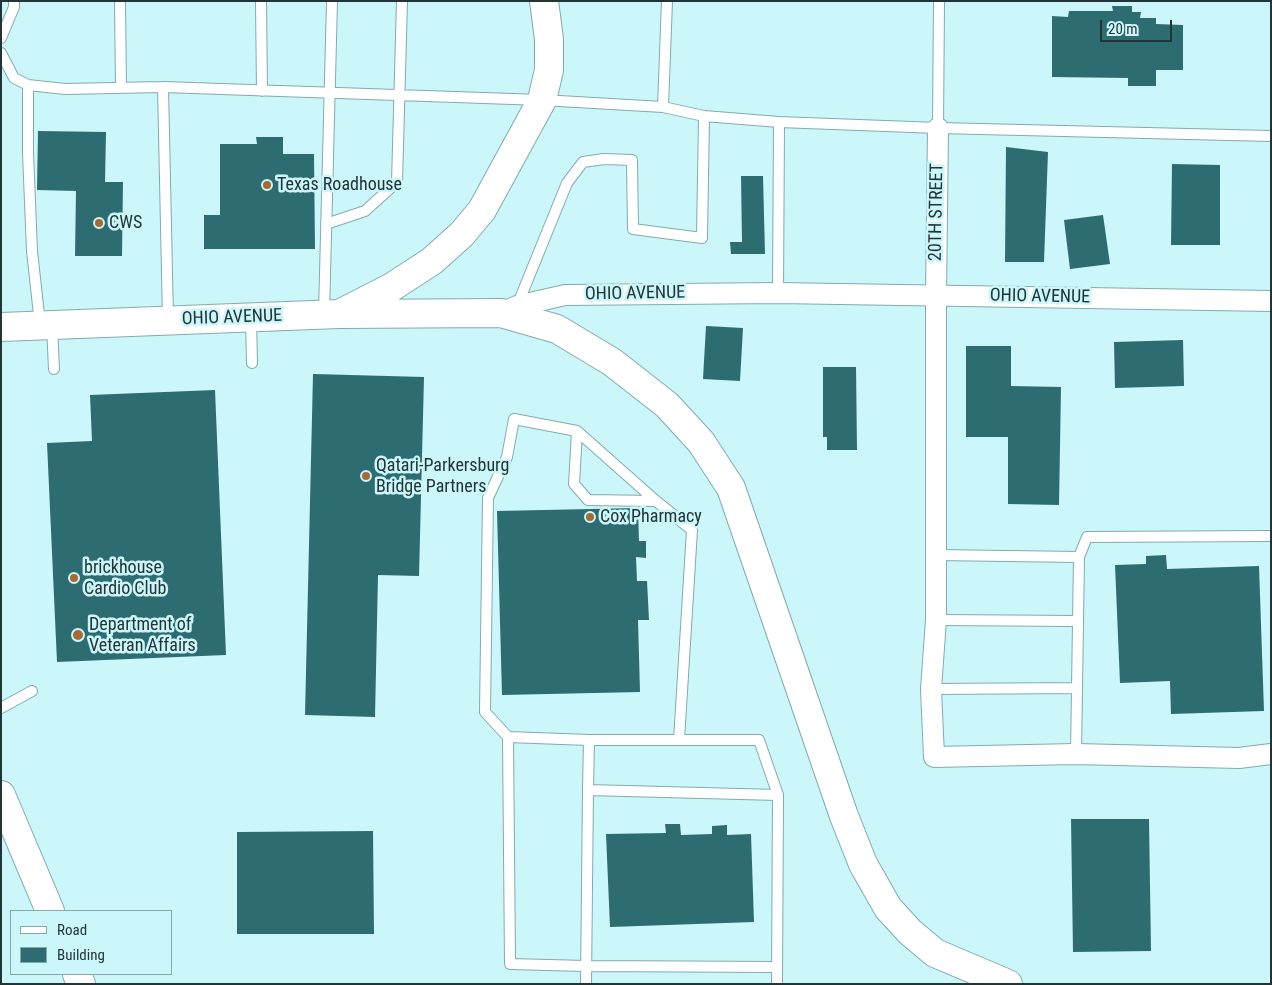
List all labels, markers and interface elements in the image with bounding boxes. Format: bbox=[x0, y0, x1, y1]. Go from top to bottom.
scale bar bbox=[1102, 10, 1174, 42]
text: 20 m bbox=[1108, 20, 1138, 38]
street label: 20TH STREET bbox=[925, 163, 949, 261]
place label: Texas Roadhouse bbox=[277, 174, 402, 196]
marker: Texas Roadhouse bbox=[261, 179, 273, 191]
place label: CWS bbox=[109, 212, 142, 234]
marker: CWS bbox=[93, 217, 105, 229]
street label: OHIO AVENUE bbox=[585, 282, 685, 306]
street label: OHIO AVENUE bbox=[990, 285, 1090, 309]
street label: OHIO AVENUE bbox=[182, 305, 282, 331]
place label: Qatari-Parkersburg Bridge Partners bbox=[376, 455, 509, 498]
marker: Qatari-Parkersburg Bridge Partners bbox=[360, 470, 372, 482]
place label: Cox Pharmacy bbox=[600, 506, 702, 528]
marker: Cox Pharmacy bbox=[584, 511, 596, 523]
place label: brickhouse Cardio Club bbox=[84, 557, 166, 600]
marker: brickhouse Cardio Club bbox=[68, 572, 80, 584]
place label: Department of Veteran Affairs bbox=[89, 614, 196, 656]
marker: Department of Veteran Affairs bbox=[71, 628, 85, 642]
legend bbox=[10, 910, 172, 975]
text: Road bbox=[57, 921, 87, 939]
text: Building bbox=[57, 946, 105, 964]

